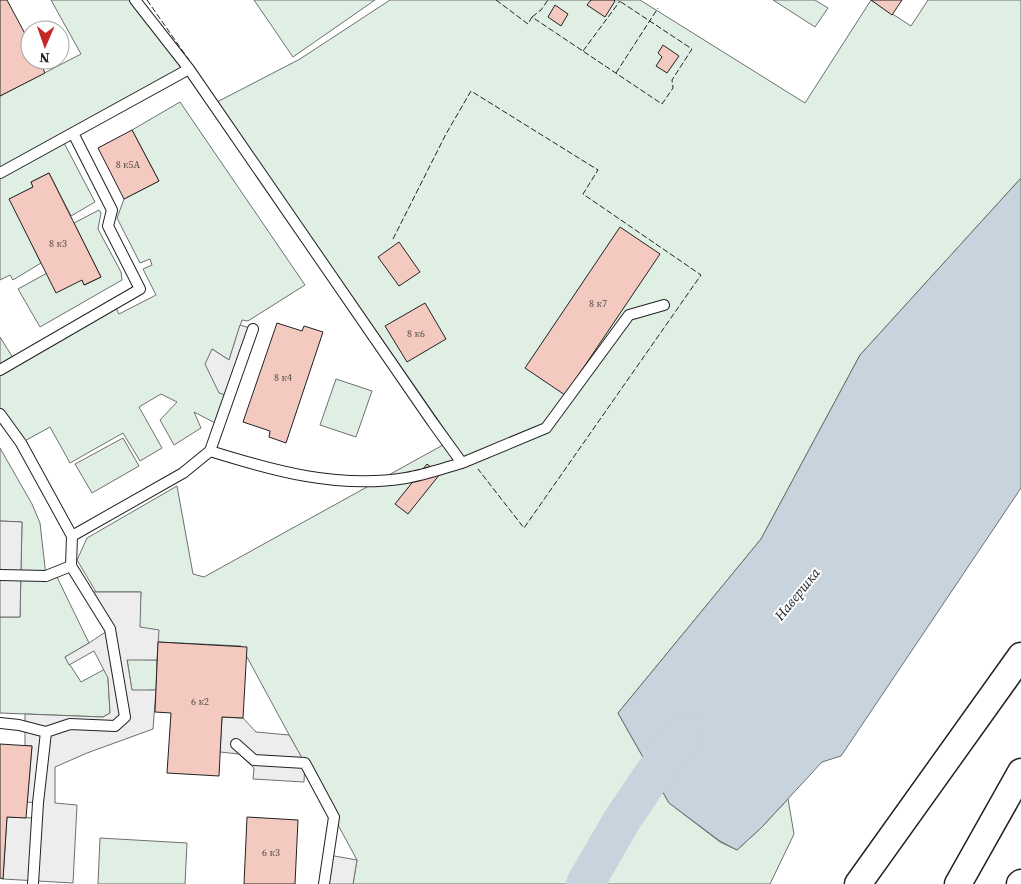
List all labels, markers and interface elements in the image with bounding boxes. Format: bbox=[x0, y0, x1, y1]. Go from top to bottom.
north arrow bbox=[20, 20, 70, 70]
text: N bbox=[39, 48, 50, 68]
house number: 8 к5А bbox=[116, 158, 141, 171]
house number: 8 к3 bbox=[49, 237, 67, 250]
house number: 8 к7 bbox=[589, 297, 607, 310]
house number: 8 к6 bbox=[407, 327, 425, 340]
house number: 8 к4 bbox=[274, 371, 292, 384]
water label: Навершка bbox=[769, 563, 825, 625]
house number: 6 к2 bbox=[191, 695, 209, 708]
house number: 6 к3 bbox=[262, 846, 280, 859]

